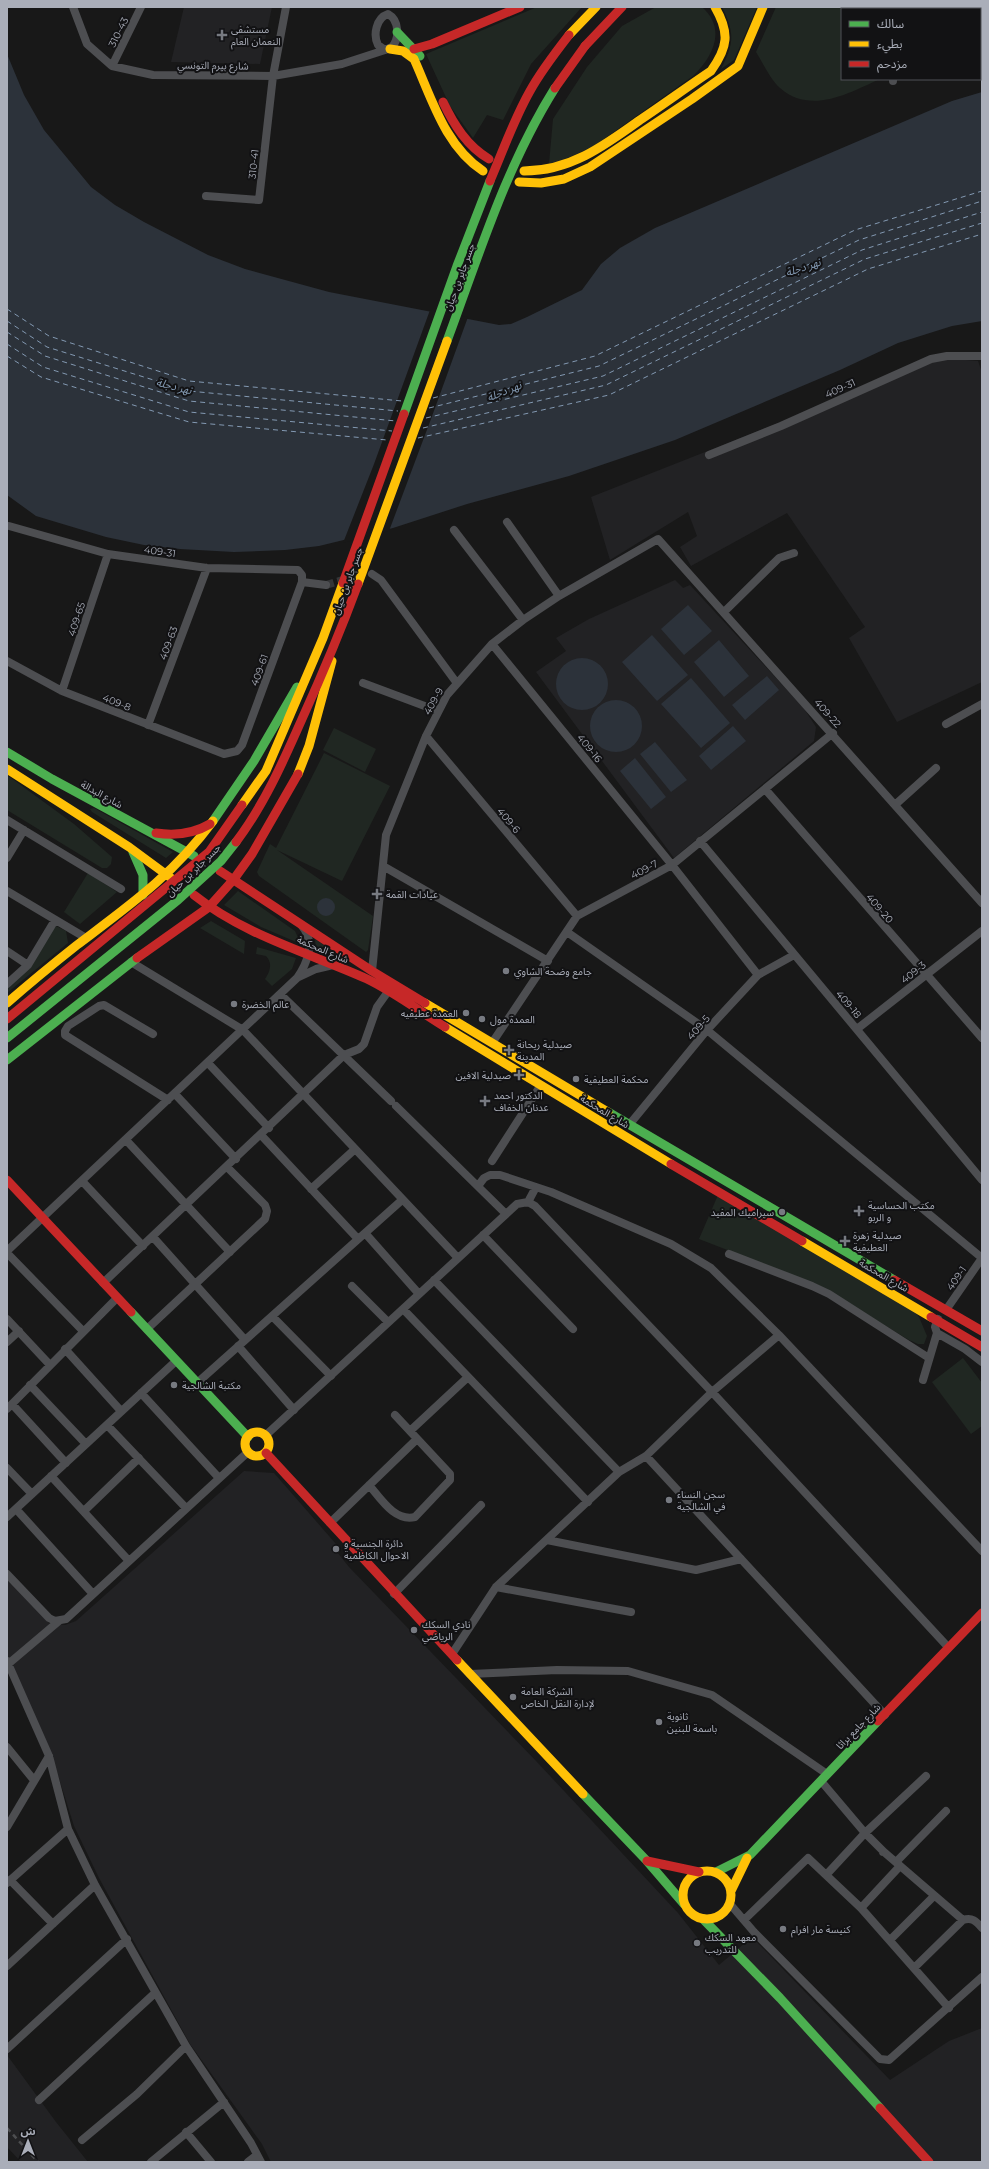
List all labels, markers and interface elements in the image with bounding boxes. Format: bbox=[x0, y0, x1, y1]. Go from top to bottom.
legend bbox=[841, 8, 981, 80]
street label: 310-43 bbox=[106, 15, 131, 49]
text: سالك bbox=[877, 16, 904, 31]
place label: مستشفى النعمان العام bbox=[231, 23, 281, 50]
marker: مستشفى النعمان العام bbox=[216, 29, 228, 41]
text: بطيء bbox=[877, 36, 903, 54]
text: مزدحم bbox=[877, 56, 907, 73]
street label: شارع بيرم التونسي bbox=[177, 58, 249, 75]
street label: 310-41 bbox=[245, 149, 262, 180]
street label: جسر جابر بن حيان bbox=[441, 241, 478, 313]
water label: نهر دجلة bbox=[784, 254, 824, 279]
water label: نهر دجلة bbox=[155, 375, 195, 398]
street label: 409-31 bbox=[823, 376, 858, 401]
water label: نهر دجلة bbox=[485, 377, 525, 404]
street label: 409-31 bbox=[143, 543, 177, 560]
street label: جسر جابر بن حيان bbox=[329, 545, 366, 617]
street label: 409-65 bbox=[65, 600, 88, 638]
street label: 409-63 bbox=[156, 624, 181, 662]
street label: 409-61 bbox=[248, 652, 271, 688]
street label: 409-9 bbox=[421, 685, 446, 717]
street label: 409-8 bbox=[101, 691, 133, 714]
street label: 409-22 bbox=[811, 696, 844, 731]
street label: 409-16 bbox=[574, 731, 605, 765]
street label: شارع البدالة bbox=[78, 778, 125, 812]
street label: 409-6 bbox=[494, 805, 523, 836]
street label: جسر جابر بن حيان bbox=[163, 841, 223, 900]
street label: 409-7 bbox=[628, 857, 660, 882]
marker: عيادات القمة bbox=[371, 888, 383, 900]
place label: عيادات القمة bbox=[386, 888, 438, 901]
street label: 409-20 bbox=[863, 891, 896, 926]
street label: شارع المحكمة bbox=[295, 933, 351, 967]
street label: 409-3 bbox=[898, 958, 929, 986]
place label: جامع وضحة الشاوي bbox=[514, 965, 592, 979]
marker: جامع وضحة الشاوي bbox=[501, 966, 511, 976]
street label: 409-18 bbox=[833, 987, 864, 1021]
place label: عالم الخضرة bbox=[242, 998, 289, 1012]
marker: عالم الخضرة bbox=[229, 999, 239, 1009]
place label: العمدة عطيفيه bbox=[401, 1007, 458, 1020]
marker: العمدة عطيفيه bbox=[461, 1008, 471, 1018]
street label: 409-5 bbox=[684, 1012, 713, 1042]
place label: العمدة مول bbox=[490, 1013, 535, 1026]
marker: العمدة مول bbox=[477, 1014, 487, 1024]
place label: صيدلية ريحانة المدينة bbox=[517, 1038, 572, 1063]
marker: صيدلية ريحانة المدينة bbox=[504, 1045, 514, 1055]
place label: صيدلية الافين bbox=[455, 1069, 511, 1082]
marker: صيدلية الافين bbox=[514, 1070, 524, 1080]
place label: محكمة العطيفية bbox=[584, 1073, 649, 1086]
marker: محكمة العطيفية bbox=[571, 1074, 581, 1084]
place label: الدكتور احمد عدنان الخفاف bbox=[494, 1089, 548, 1114]
street label: شارع المحكمة bbox=[577, 1092, 632, 1132]
marker: الدكتور احمد عدنان الخفاف bbox=[479, 1095, 491, 1107]
place label: مكتب الحساسية و الربو bbox=[868, 1199, 935, 1224]
marker: مكتب الحساسية و الربو bbox=[853, 1205, 865, 1217]
place label: سيراميك المفيد bbox=[711, 1206, 774, 1219]
marker: سيراميك المفيد bbox=[777, 1207, 787, 1217]
place label: صيدلية زهرة العطيفية bbox=[853, 1229, 902, 1254]
marker: صيدلية زهرة العطيفية bbox=[840, 1236, 850, 1246]
street label: شارع المحكمة bbox=[856, 1256, 911, 1296]
street label: 409-1 bbox=[943, 1264, 969, 1293]
place label: مكتبة الشالجية bbox=[182, 1379, 241, 1392]
marker: مكتبة الشالجية bbox=[169, 1380, 179, 1390]
place label: سجن النساء في الشالجية bbox=[677, 1488, 726, 1514]
marker: سجن النساء في الشالجية bbox=[664, 1495, 674, 1505]
place label: دائرة الجنسية و الاحوال الكاظمية bbox=[344, 1537, 409, 1562]
marker: دائرة الجنسية و الاحوال الكاظمية bbox=[331, 1544, 341, 1554]
place label: نادي السكك الرياضي bbox=[422, 1618, 471, 1644]
marker: نادي السكك الرياضي bbox=[409, 1625, 419, 1635]
place label: الشركة العامة لإدارة النقل الخاص bbox=[521, 1685, 595, 1710]
marker: الشركة العامة لإدارة النقل الخاص bbox=[508, 1692, 518, 1702]
street label: شارع جامع براثا bbox=[833, 1701, 884, 1753]
place label: ثانوية باسمة للبنين bbox=[667, 1710, 717, 1735]
marker: ثانوية باسمة للبنين bbox=[654, 1717, 664, 1727]
place label: كنيسة مار افرام bbox=[791, 1923, 851, 1938]
marker: كنيسة مار افرام bbox=[778, 1924, 788, 1934]
place label: معهد السكك للتدريب bbox=[705, 1931, 756, 1956]
marker: معهد السكك للتدريب bbox=[692, 1938, 702, 1948]
north arrow bbox=[8, 2121, 48, 2161]
text: ش bbox=[20, 2124, 36, 2138]

